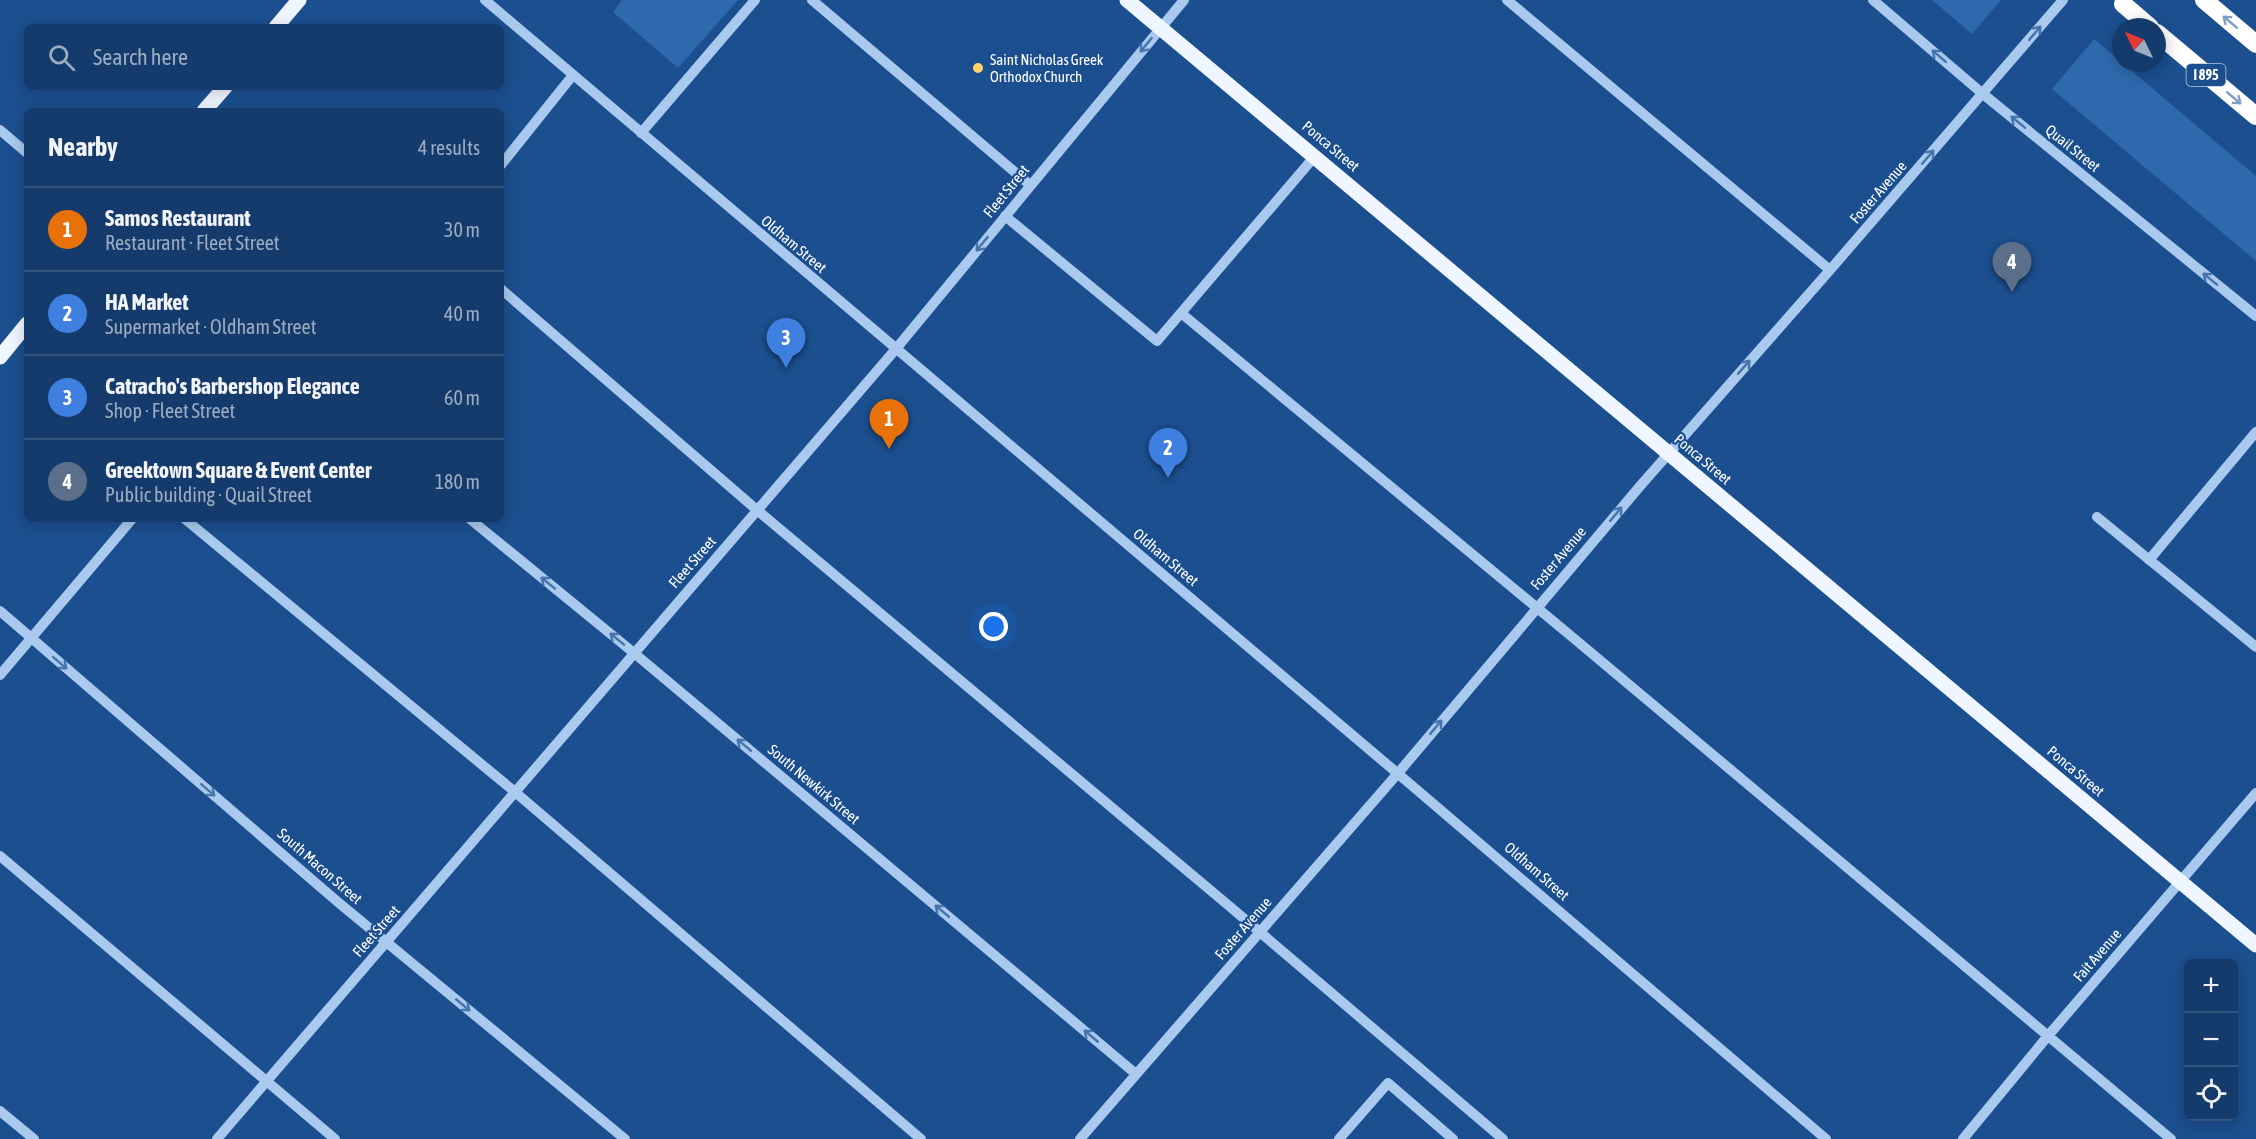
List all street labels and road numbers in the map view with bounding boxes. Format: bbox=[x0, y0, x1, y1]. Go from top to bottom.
road number: I 895 bbox=[2186, 64, 2226, 86]
street label: Ponca Street bbox=[1299, 117, 1363, 175]
street label: Quail Street bbox=[2042, 121, 2104, 175]
street label: Foster Avenue bbox=[1846, 157, 1910, 227]
street label: Fleet Street bbox=[980, 161, 1032, 221]
street label: Oldham Street bbox=[758, 212, 830, 276]
street label: Ponca Street bbox=[1671, 430, 1735, 488]
street label: Foster Avenue bbox=[1527, 523, 1589, 593]
street label: Oldham Street bbox=[1130, 525, 1202, 589]
street label: Fleet Street bbox=[665, 533, 719, 591]
street label: South Newkirk Street bbox=[765, 741, 863, 827]
street label: Ponca Street bbox=[2044, 742, 2108, 800]
street label: South Macon Street bbox=[274, 825, 366, 907]
street label: Oldham Street bbox=[1501, 838, 1573, 904]
street label: Foster Avenue bbox=[1211, 893, 1275, 963]
street label: Fleet Street bbox=[349, 902, 403, 960]
street label: Fait Avenue bbox=[2070, 925, 2125, 985]

